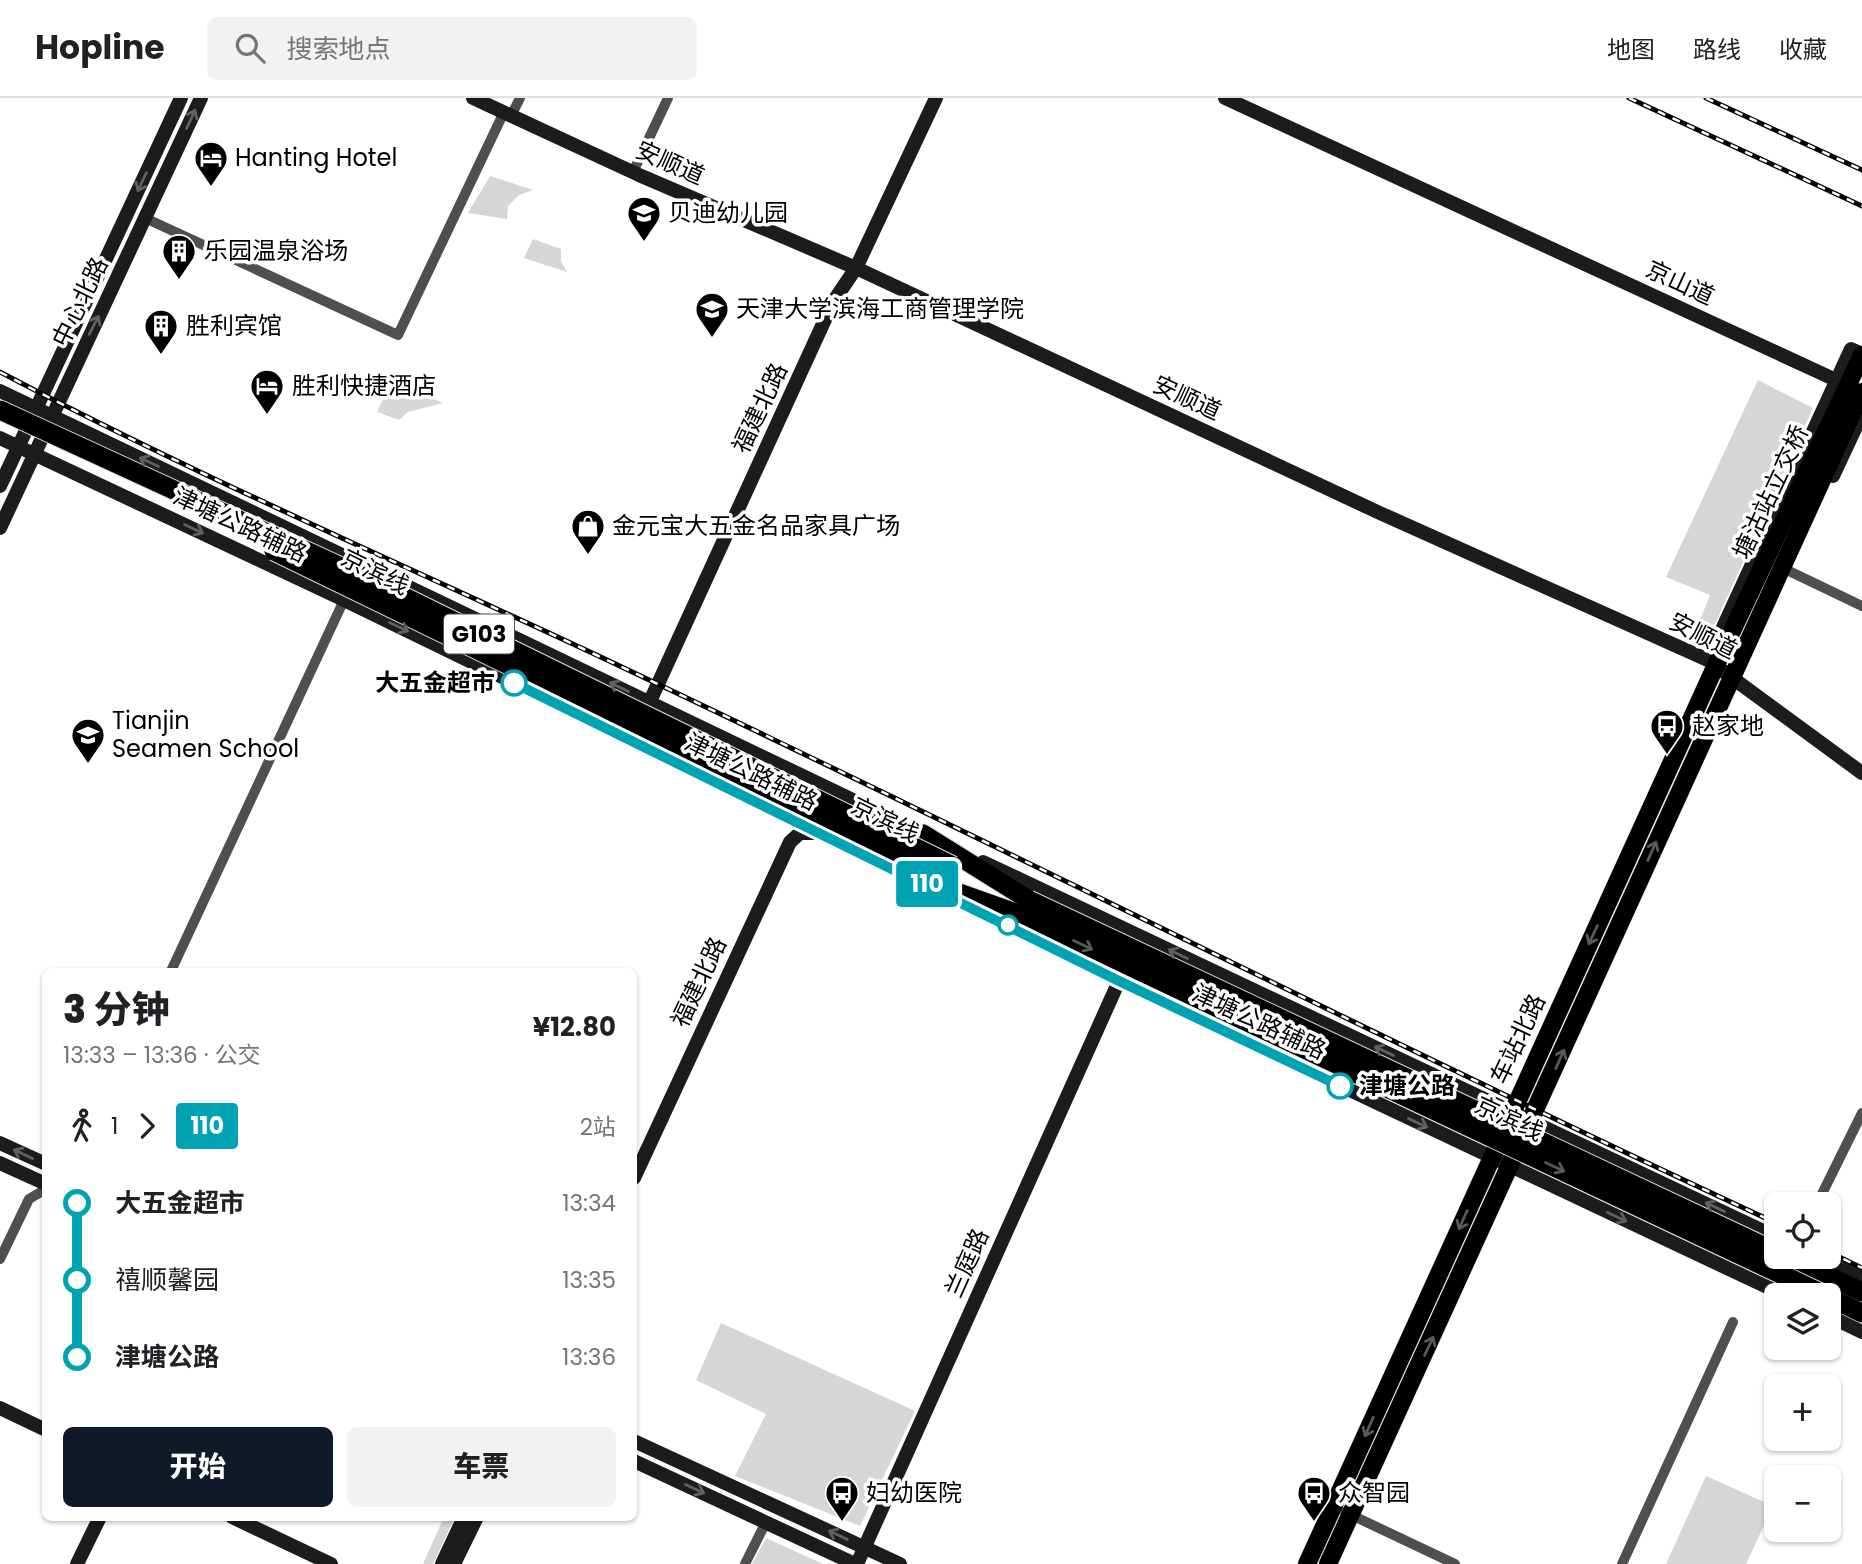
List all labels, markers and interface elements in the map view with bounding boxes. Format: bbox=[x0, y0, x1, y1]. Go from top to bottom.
search box bbox=[207, 17, 697, 80]
text: Hopline bbox=[35, 24, 165, 71]
icon: search bbox=[231, 29, 269, 67]
text: 搜索地点 bbox=[287, 31, 391, 67]
text: 地图 bbox=[1607, 33, 1655, 66]
text: 路线 bbox=[1693, 33, 1741, 66]
text: 收藏 bbox=[1779, 33, 1827, 66]
one-way arrow bbox=[185, 109, 199, 130]
street label: 安顺道 bbox=[631, 133, 710, 192]
hotel icon: Hanting Hotel bbox=[192, 139, 230, 188]
place label: Hanting Hotel bbox=[235, 141, 397, 174]
one-way arrow bbox=[135, 171, 148, 192]
school or university icon: 贝迪幼儿园 bbox=[625, 194, 663, 243]
place label: 贝迪幼儿园 bbox=[668, 196, 788, 229]
building icon: 乐园温泉浴场 bbox=[160, 232, 198, 281]
place label: 乐园温泉浴场 bbox=[204, 234, 348, 267]
street label: 中心北路 bbox=[44, 251, 115, 352]
street label: 京山道 bbox=[1641, 252, 1720, 313]
school or university icon: 天津大学滨海工商管理学院 bbox=[693, 290, 731, 339]
place label: 天津大学滨海工商管理学院 bbox=[736, 292, 1024, 325]
building icon: 胜利宾馆 bbox=[142, 307, 180, 356]
place label: 胜利宾馆 bbox=[186, 309, 282, 342]
one-way arrow bbox=[88, 315, 102, 336]
street label: 福建北路 bbox=[724, 357, 795, 458]
hotel icon: 胜利快捷酒店 bbox=[248, 367, 286, 416]
street label: 安顺道 bbox=[1148, 367, 1227, 428]
place label: 胜利快捷酒店 bbox=[292, 369, 436, 402]
street label: 塘沽站立交桥 bbox=[1725, 420, 1816, 564]
one-way arrow bbox=[138, 455, 160, 468]
street label: 津塘公路辅路 bbox=[168, 479, 312, 570]
shop icon: 金元宝大五金名品家具广场 bbox=[569, 507, 607, 556]
place label: 金元宝大五金名品家具广场 bbox=[612, 509, 900, 542]
one-way arrow bbox=[183, 523, 204, 536]
street label: 京滨线 bbox=[336, 541, 415, 602]
street label: 安顺道 bbox=[1664, 605, 1743, 667]
road number: G103 bbox=[444, 614, 514, 654]
one-way arrow bbox=[388, 620, 409, 634]
place label: 大五金超市 bbox=[375, 666, 495, 699]
marker: 大五金超市 bbox=[501, 670, 527, 696]
one-way arrow bbox=[609, 680, 630, 693]
place label: Tianjin Seamen School bbox=[112, 704, 299, 765]
bus stop icon: 赵家地 bbox=[1648, 707, 1686, 756]
place label: 赵家地 bbox=[1692, 709, 1764, 742]
school or university icon: Tianjin Seamen School bbox=[69, 716, 107, 765]
street label: 津塘公路辅路 bbox=[679, 725, 823, 818]
street label: 京滨线 bbox=[846, 789, 925, 850]
one-way arrow bbox=[1646, 841, 1659, 862]
line badge: 110 bbox=[887, 861, 967, 907]
text: 110 bbox=[910, 867, 944, 900]
unlabelled marker bbox=[998, 915, 1018, 935]
one-way arrow bbox=[1586, 924, 1599, 945]
street label: 福建北路 bbox=[663, 931, 734, 1032]
one-way arrow bbox=[1072, 939, 1093, 953]
one-way arrow bbox=[1168, 946, 1189, 960]
street label: 津塘公路辅路 bbox=[1187, 976, 1331, 1067]
text: 3 分钟 bbox=[63, 983, 169, 1036]
street label: 车站北路 bbox=[1482, 988, 1553, 1089]
text: ¥12.80 bbox=[533, 1009, 616, 1045]
text: 13:33 – 13:36 · 公交 bbox=[63, 1039, 261, 1071]
one-way arrow bbox=[1374, 1044, 1395, 1057]
one-way arrow bbox=[1554, 1049, 1567, 1070]
place label: 津塘公路 bbox=[1359, 1069, 1455, 1102]
marker: 津塘公路 bbox=[1327, 1073, 1353, 1099]
street label: 京滨线 bbox=[1470, 1088, 1549, 1149]
icon: walk bbox=[63, 1107, 101, 1145]
icon: forward bbox=[128, 1107, 166, 1145]
text: 110 bbox=[190, 1109, 224, 1142]
text: 1 bbox=[111, 1110, 118, 1142]
text: 2站 bbox=[580, 1111, 616, 1143]
one-way arrow bbox=[1407, 1117, 1428, 1130]
one-way arrow bbox=[13, 1147, 34, 1160]
one-way arrow bbox=[1543, 1161, 1565, 1174]
text: 大五金超市 bbox=[115, 1185, 245, 1221]
text: 13:34 bbox=[562, 1187, 616, 1219]
map controls bbox=[1764, 1192, 1841, 1542]
button: locate bbox=[1764, 1192, 1841, 1269]
one-way arrow bbox=[1705, 1200, 1726, 1213]
one-way arrow bbox=[1456, 1209, 1469, 1230]
one-way arrow bbox=[1606, 1211, 1627, 1224]
street label: 兰庭路 bbox=[937, 1223, 996, 1302]
text: 禧顺馨园 bbox=[115, 1262, 219, 1298]
text: 13:35 bbox=[562, 1264, 616, 1296]
button: layers bbox=[1764, 1283, 1841, 1360]
one-way arrow bbox=[1423, 1336, 1436, 1357]
text: 津塘公路 bbox=[115, 1339, 219, 1375]
text: 13:36 bbox=[562, 1341, 616, 1373]
button: + bbox=[1764, 1374, 1841, 1451]
one-way arrow bbox=[1362, 1416, 1375, 1437]
button: 开始 bbox=[63, 1427, 333, 1507]
button: 车票 bbox=[347, 1427, 616, 1507]
button: − bbox=[1764, 1465, 1841, 1542]
bus stop icon: 妇幼医院 bbox=[823, 1474, 861, 1523]
bus stop icon: 众智园 bbox=[1295, 1474, 1333, 1523]
place label: 妇幼医院 bbox=[866, 1476, 962, 1509]
place label: 众智园 bbox=[1338, 1476, 1410, 1509]
one-way arrow bbox=[685, 1484, 706, 1497]
one-way arrow bbox=[828, 1528, 850, 1541]

